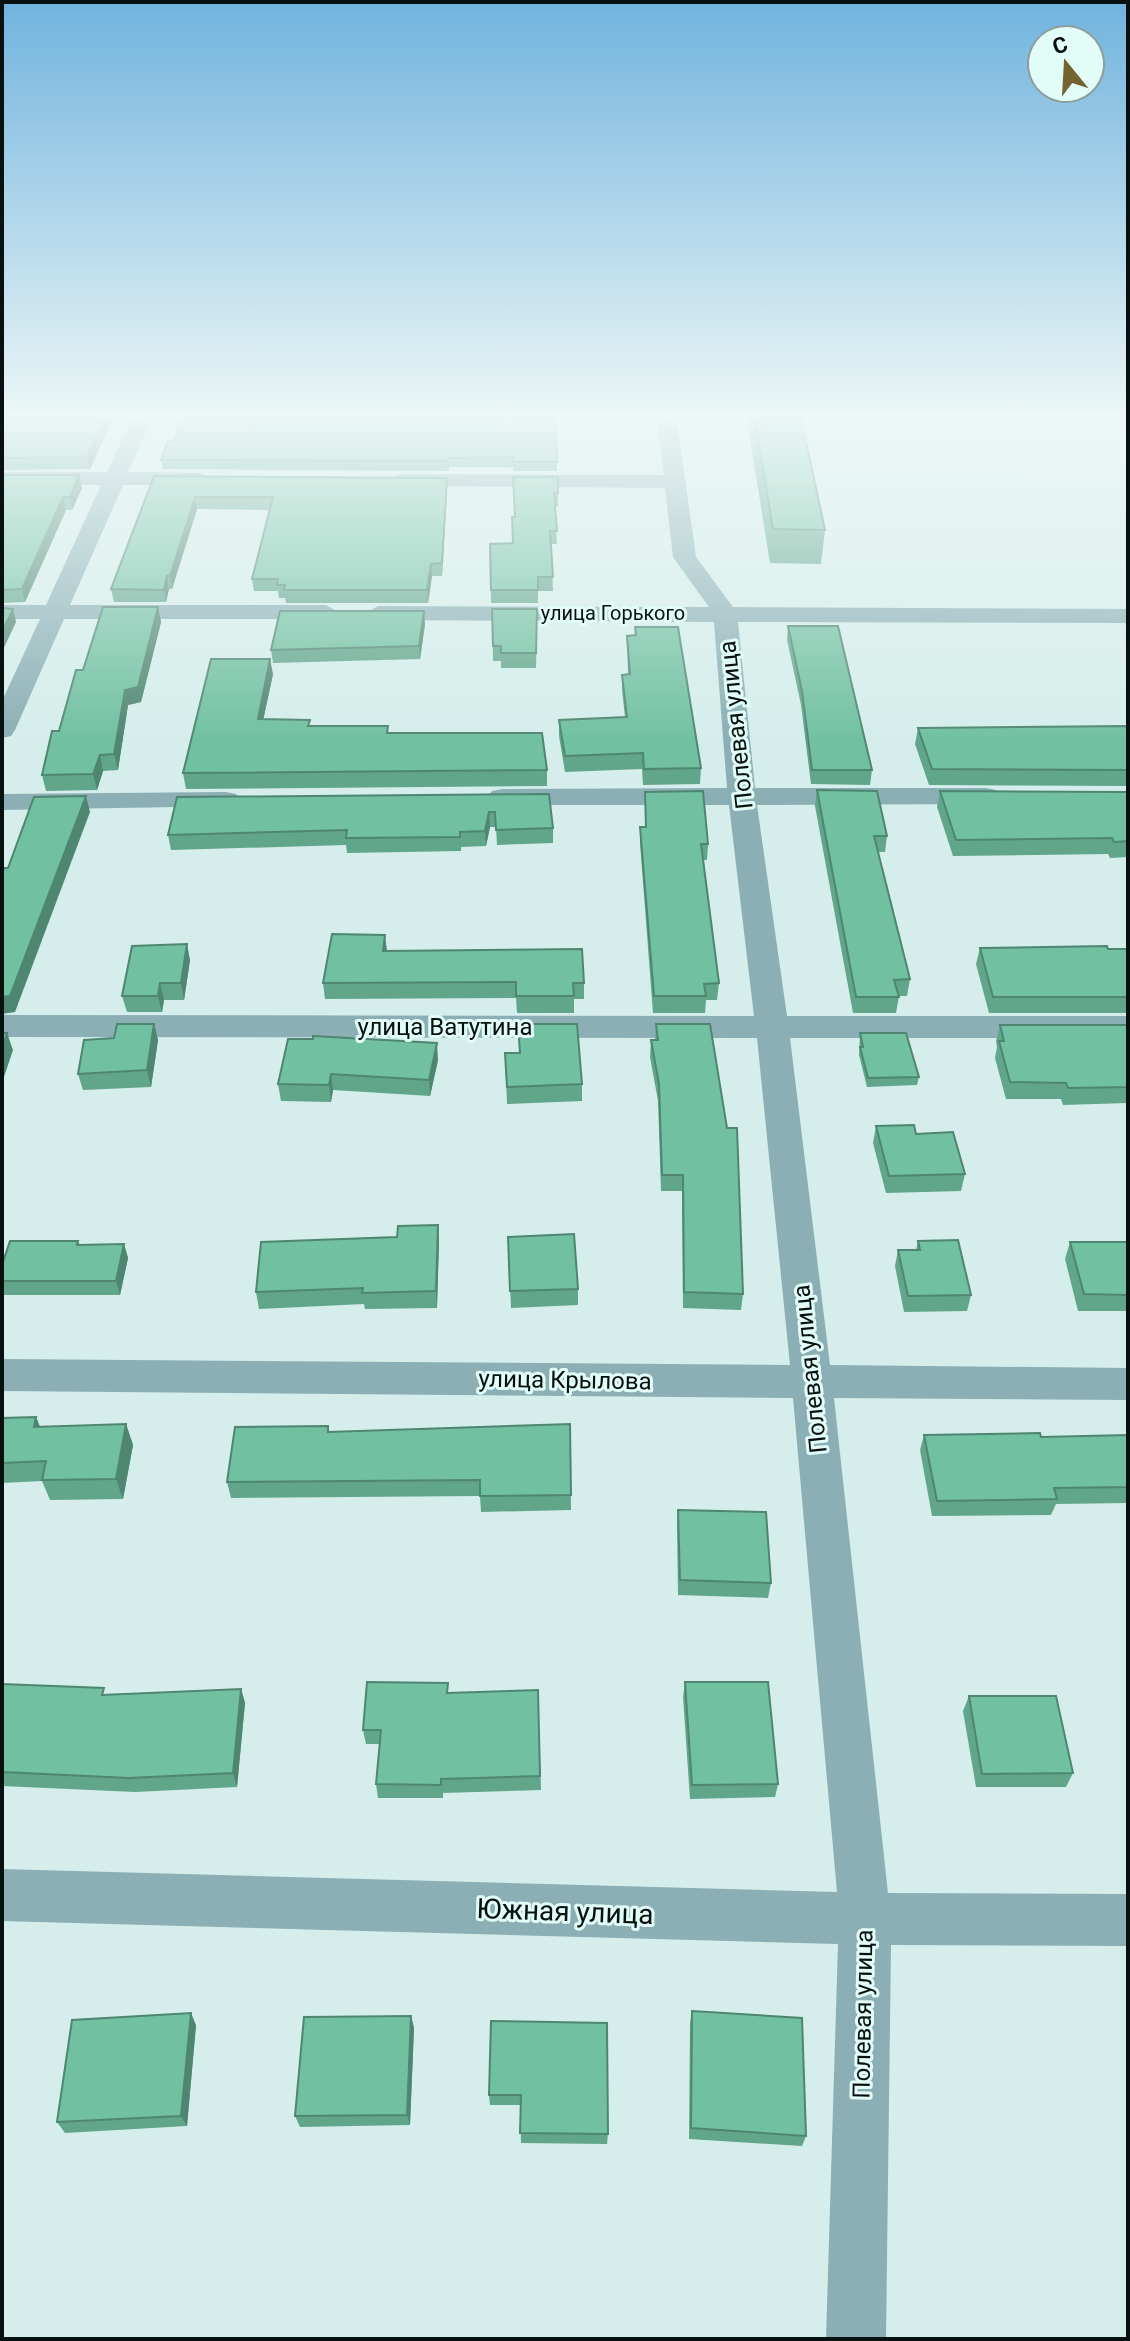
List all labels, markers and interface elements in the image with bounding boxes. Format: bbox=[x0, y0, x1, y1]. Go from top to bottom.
north arrow bbox=[1026, 24, 1106, 104]
text: С bbox=[1049, 31, 1071, 60]
street label: улица Горького bbox=[541, 601, 685, 625]
street label: Полевая улица bbox=[713, 639, 759, 811]
street label: улица Ватутина bbox=[358, 1013, 532, 1041]
street label: Полевая улица bbox=[787, 1283, 833, 1455]
street label: улица Крылова bbox=[478, 1364, 652, 1396]
street label: Южная улица bbox=[476, 1892, 654, 1931]
street label: Полевая улица bbox=[848, 1929, 878, 2099]

